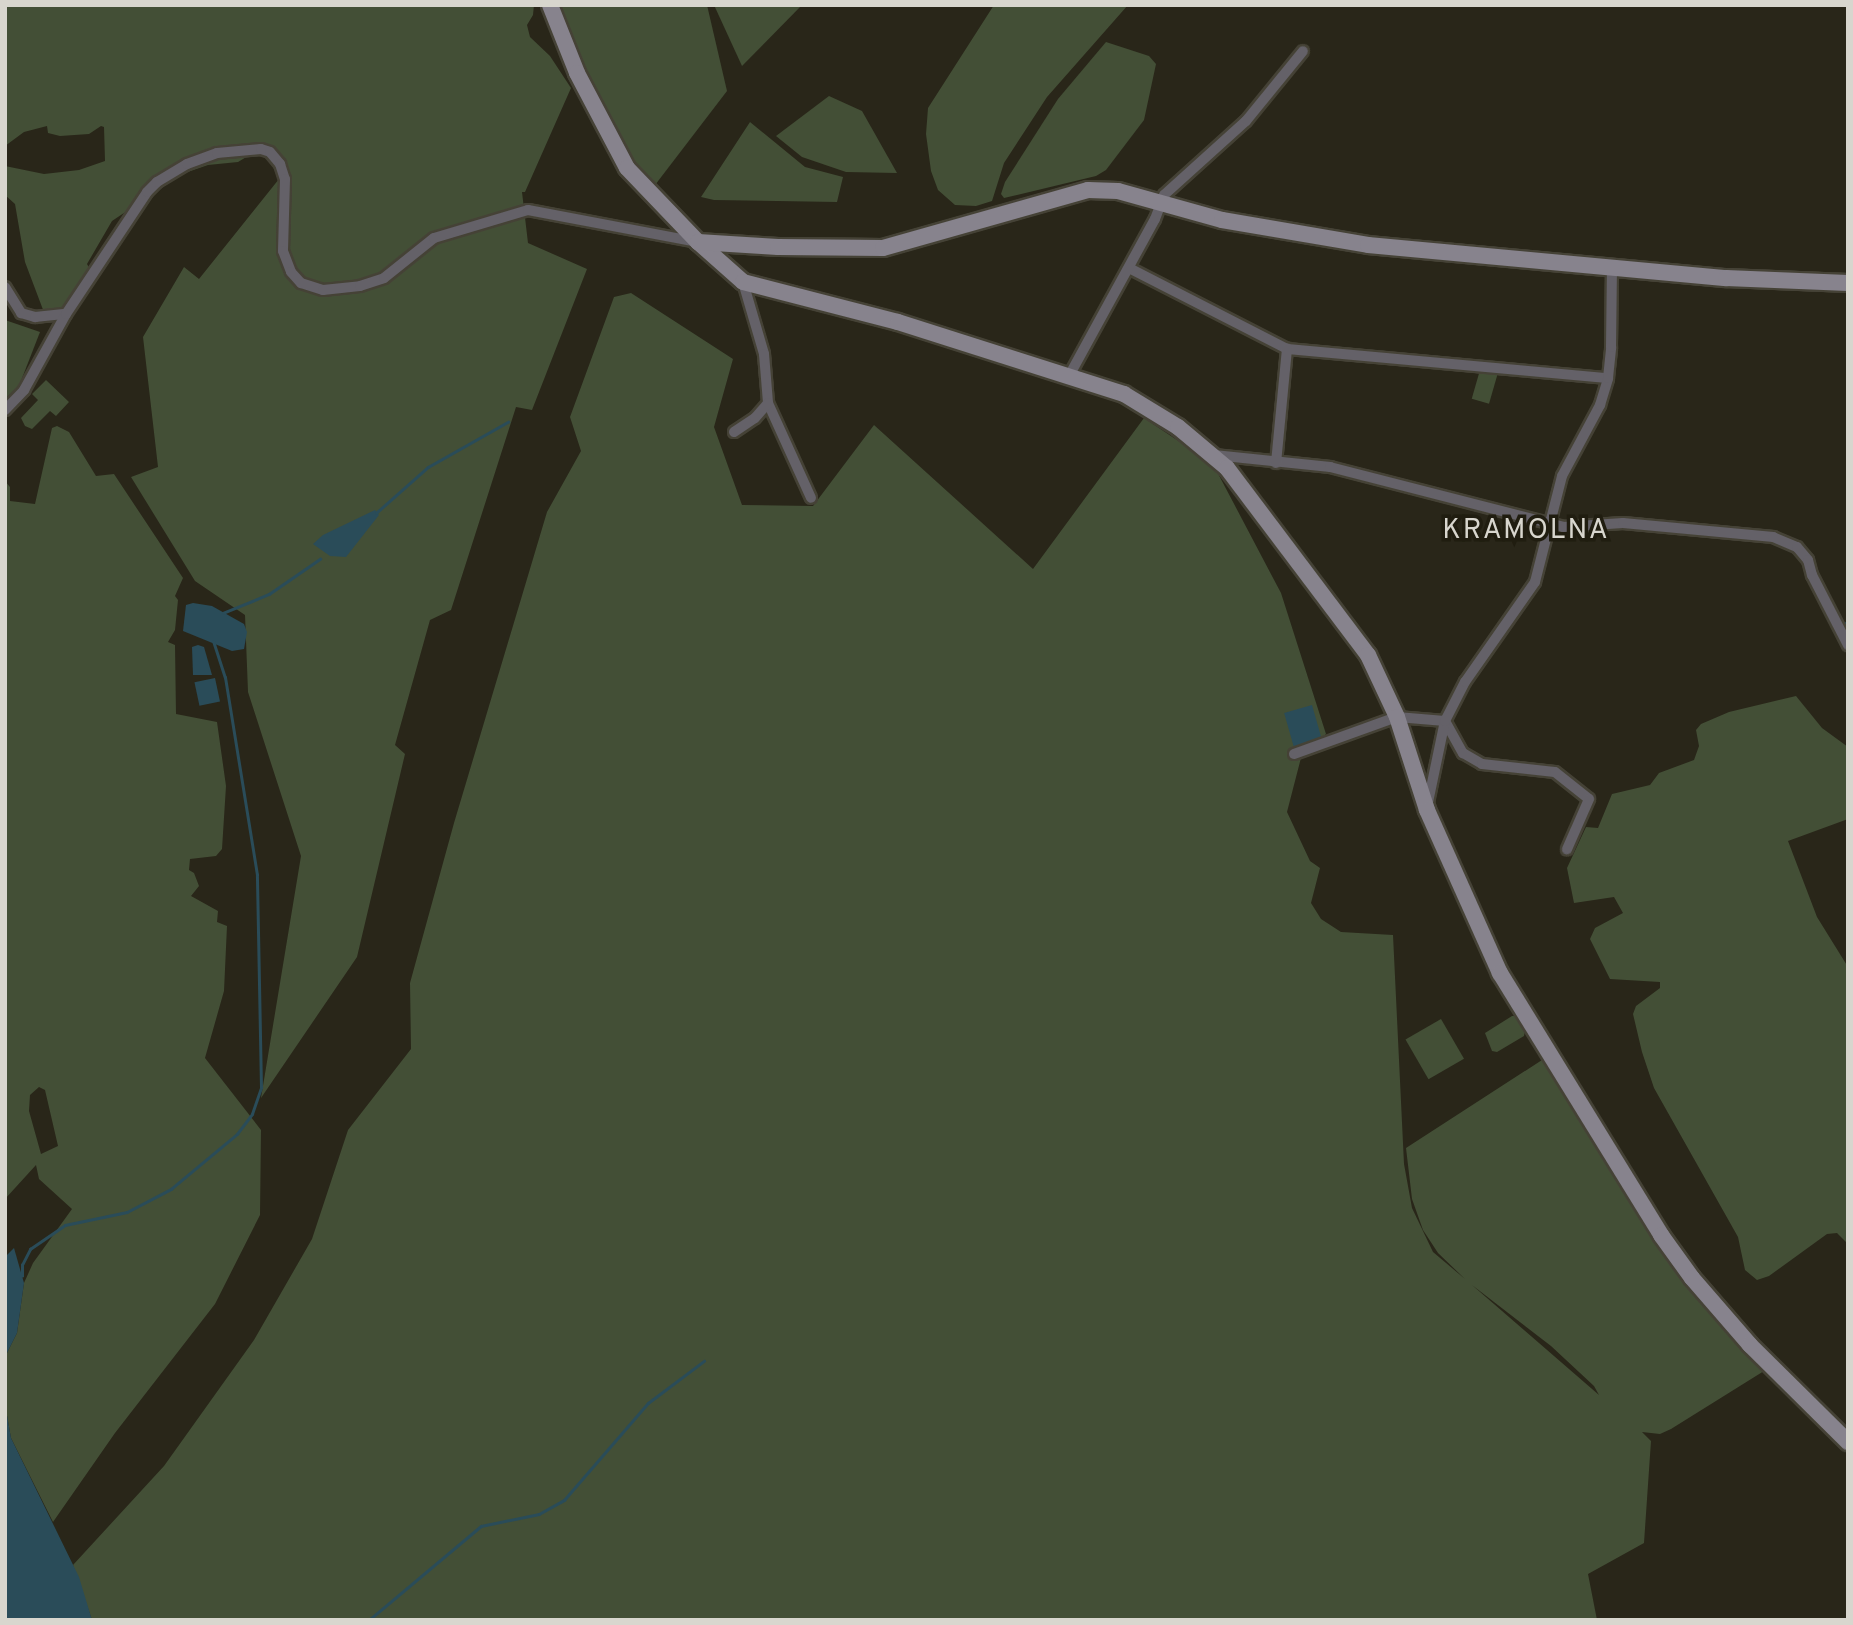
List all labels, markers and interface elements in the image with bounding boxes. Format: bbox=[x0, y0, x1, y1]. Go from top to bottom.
district label: KRAMOLNA bbox=[1443, 514, 1609, 548]

